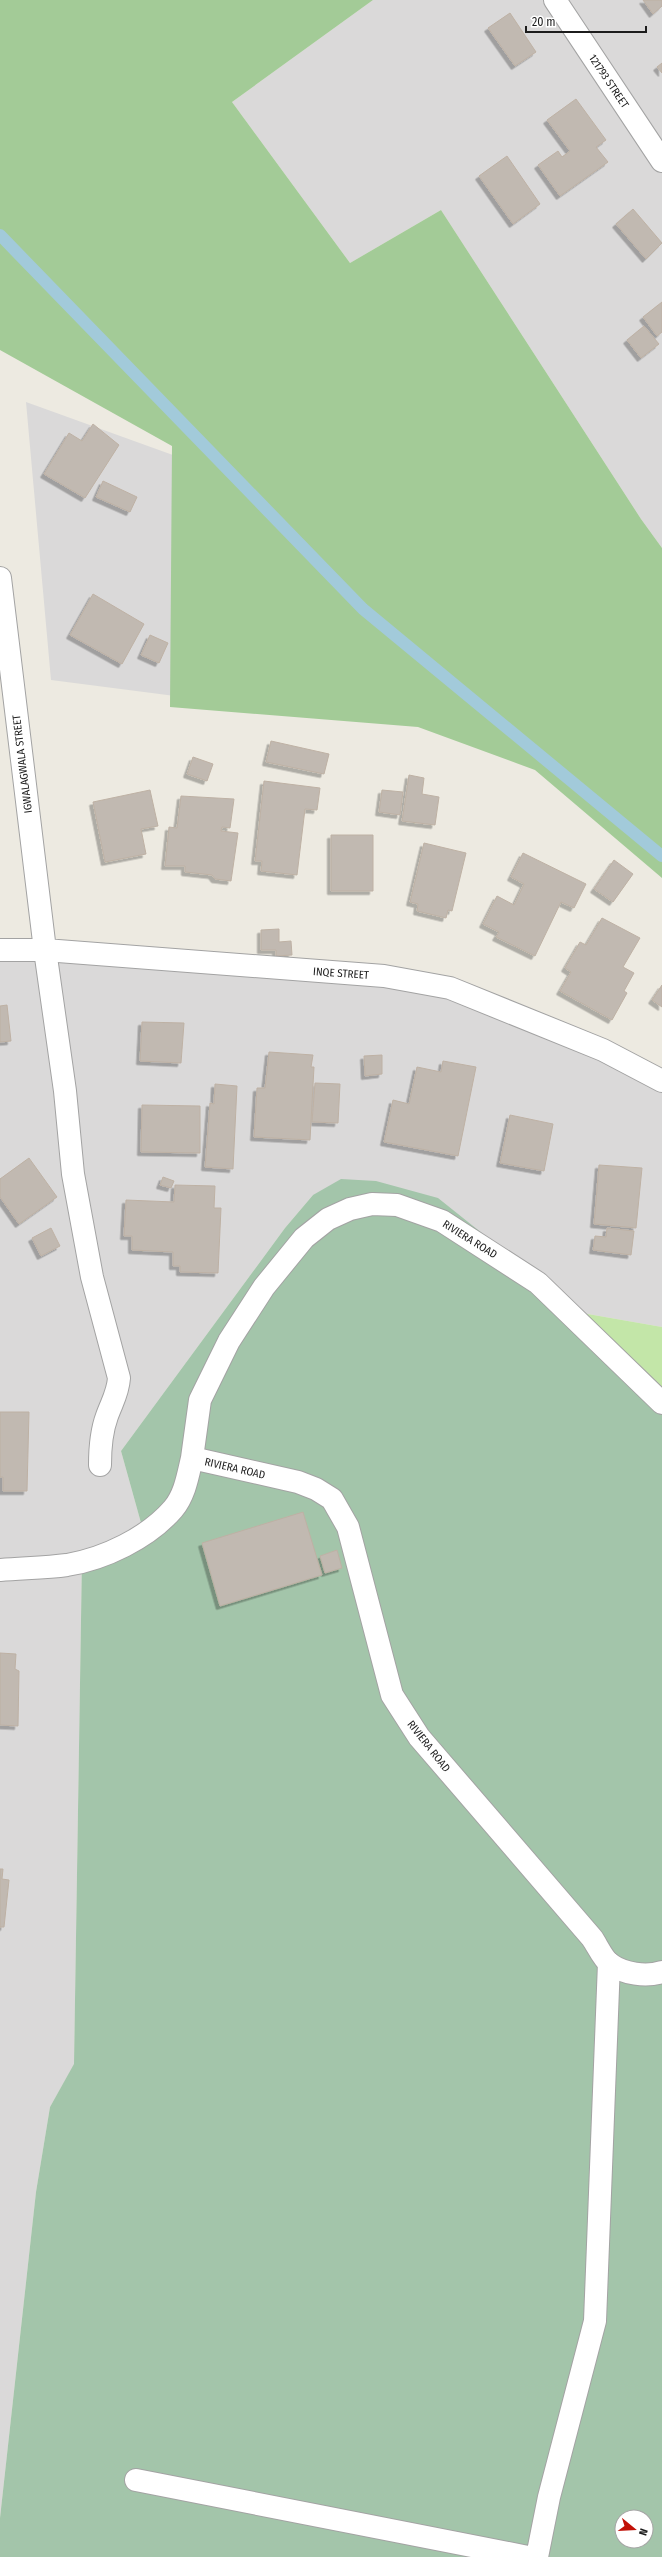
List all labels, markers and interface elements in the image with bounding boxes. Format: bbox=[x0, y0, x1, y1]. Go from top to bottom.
scale bar bbox=[526, 8, 646, 34]
text: 20 m bbox=[532, 15, 556, 29]
street label: 121793 STREET bbox=[586, 52, 632, 111]
street label: IGWALAGWALA STREET bbox=[10, 713, 35, 814]
street label: INQE STREET bbox=[313, 965, 370, 982]
street label: RIVIERA ROAD bbox=[440, 1218, 499, 1261]
street label: RIVIERA ROAD bbox=[203, 1455, 266, 1482]
street label: RIVIERA ROAD bbox=[404, 1718, 453, 1775]
north arrow bbox=[614, 2509, 654, 2549]
text: N bbox=[636, 2527, 650, 2537]

